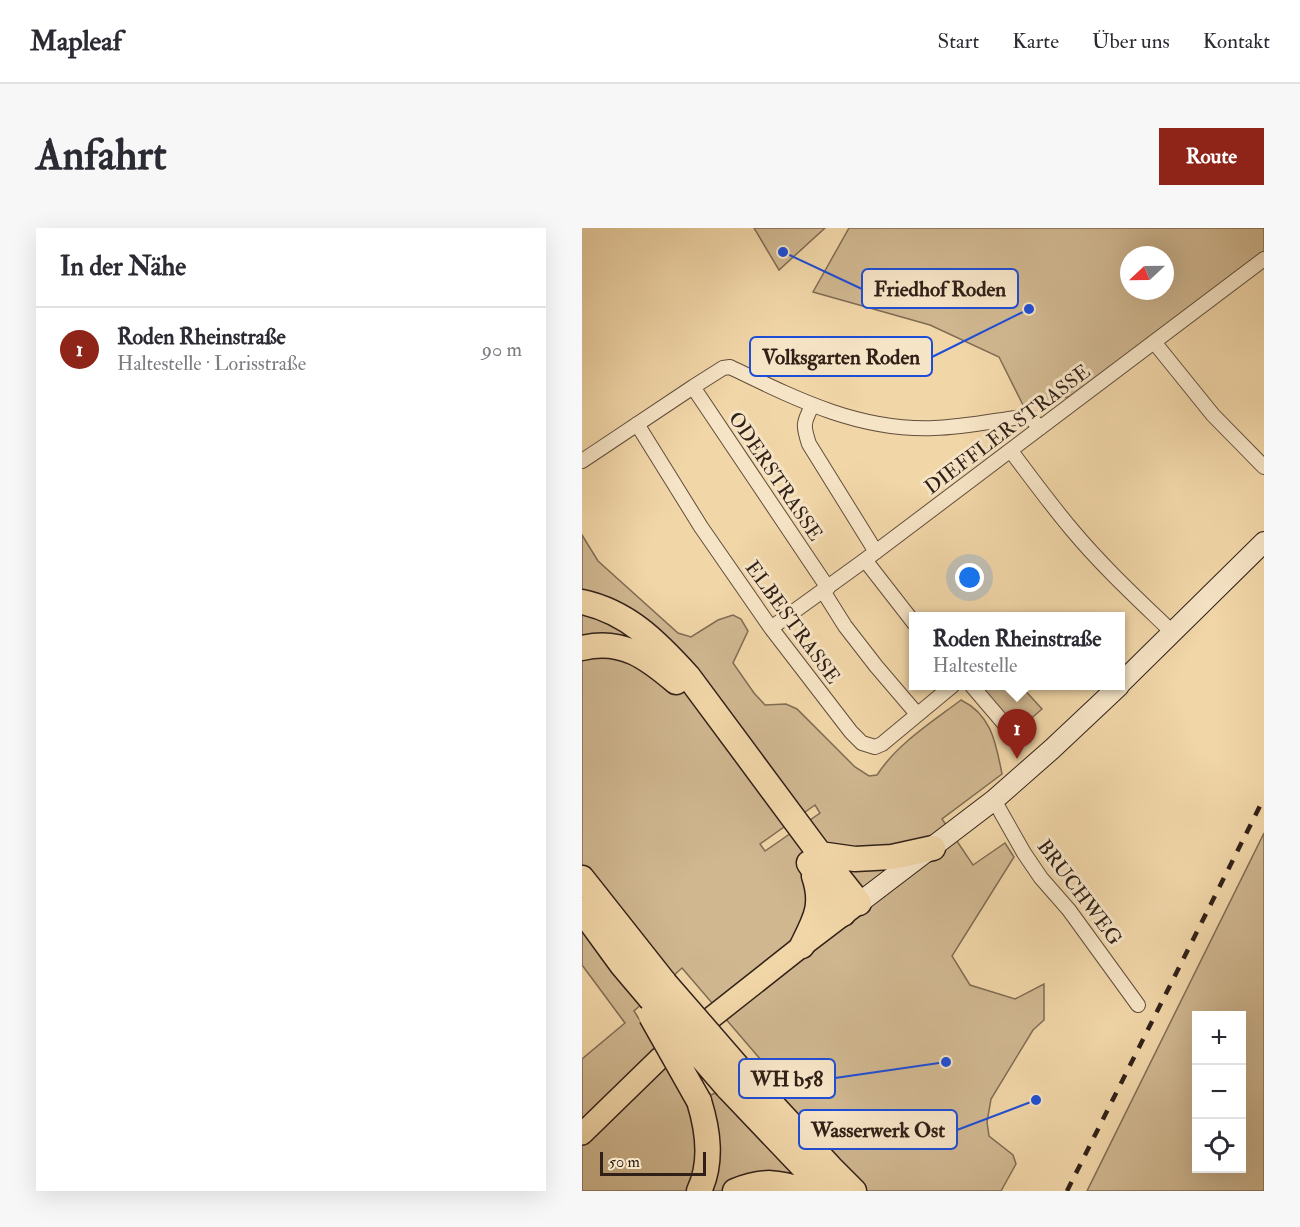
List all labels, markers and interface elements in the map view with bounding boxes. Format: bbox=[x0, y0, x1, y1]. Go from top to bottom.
text: Mapleaf bbox=[30, 24, 122, 59]
text: Start bbox=[937, 28, 979, 55]
text: Karte bbox=[1012, 28, 1059, 55]
text: Über uns bbox=[1092, 28, 1170, 55]
text: Kontakt bbox=[1203, 28, 1270, 55]
button: Route bbox=[1159, 128, 1264, 185]
text: Anfahrt bbox=[36, 130, 167, 182]
north arrow bbox=[1120, 246, 1174, 300]
text: In der Nähe bbox=[60, 251, 186, 283]
callout: Friedhof Roden bbox=[862, 269, 1018, 308]
text: Friedhof Roden bbox=[874, 276, 1006, 303]
text: Roden Rheinstraße bbox=[117, 323, 286, 351]
text: 1 bbox=[76, 337, 83, 362]
text: 90 m bbox=[482, 337, 522, 362]
callout: Volksgarten Roden bbox=[750, 337, 932, 376]
text: Volksgarten Roden bbox=[761, 344, 920, 371]
text: Haltestelle · Lorisstraße bbox=[117, 351, 306, 376]
street label: DIEFFLER STRASSE bbox=[920, 359, 1095, 500]
street label: ODERSTRASSE bbox=[723, 407, 828, 546]
street label: ELBESTRASSE bbox=[740, 556, 846, 689]
your location bbox=[955, 563, 984, 592]
popup bbox=[909, 612, 1125, 690]
text: Roden Rheinstraße bbox=[933, 625, 1101, 653]
text: Haltestelle bbox=[933, 653, 1017, 678]
pin: 1 bbox=[998, 710, 1036, 759]
street label: BRUCHWEG bbox=[1032, 834, 1128, 950]
map controls bbox=[1192, 1011, 1246, 1173]
button: + bbox=[1192, 1011, 1246, 1065]
callout: WH b58 bbox=[739, 1059, 835, 1098]
button: − bbox=[1192, 1065, 1246, 1119]
text: WH b58 bbox=[750, 1066, 823, 1093]
callout: Wasserwerk Ost bbox=[799, 1110, 957, 1149]
text: Wasserwerk Ost bbox=[810, 1117, 945, 1144]
button: locate bbox=[1192, 1119, 1246, 1173]
scale bar bbox=[600, 1149, 706, 1176]
text: 50 m bbox=[609, 1152, 640, 1172]

